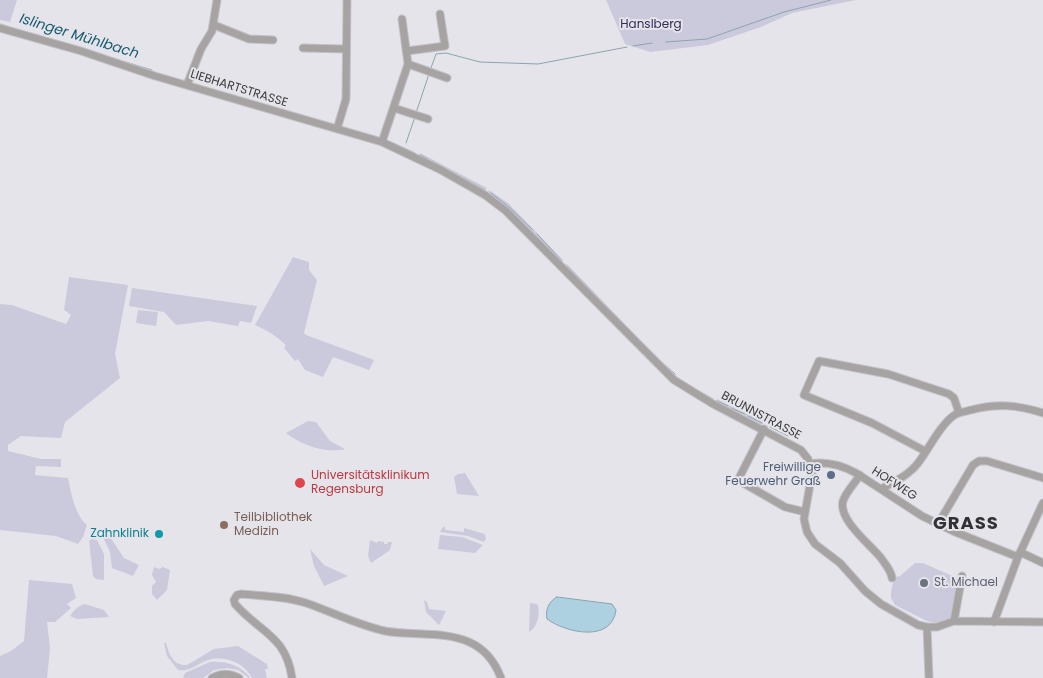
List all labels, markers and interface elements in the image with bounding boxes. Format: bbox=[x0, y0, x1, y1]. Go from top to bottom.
water label: Islinger Mühlbach bbox=[17, 11, 141, 63]
park label: Hanslberg bbox=[620, 18, 682, 32]
street label: LIEBHARTSTRASSE bbox=[189, 67, 289, 111]
street label: BRUNNSTRASSE bbox=[718, 389, 804, 443]
place label: Freiwillige Feuerwehr Graß bbox=[725, 461, 821, 489]
street label: HOFWEG bbox=[869, 464, 919, 504]
place label: Universitätsklinikum Regensburg bbox=[311, 469, 430, 497]
marker: Freiwillige Feuerwehr Graß bbox=[825, 469, 837, 481]
marker: Universitätsklinikum Regensburg bbox=[293, 476, 307, 490]
place label: Teilbibliothek Medizin bbox=[234, 511, 312, 539]
district label: GRASS bbox=[932, 513, 1000, 535]
marker: Teilbibliothek Medizin bbox=[218, 519, 230, 531]
place label: Zahnklinik bbox=[90, 527, 149, 541]
marker: Zahnklinik bbox=[153, 528, 165, 540]
place label: St. Michael bbox=[934, 576, 998, 590]
marker: St. Michael bbox=[918, 577, 930, 589]

